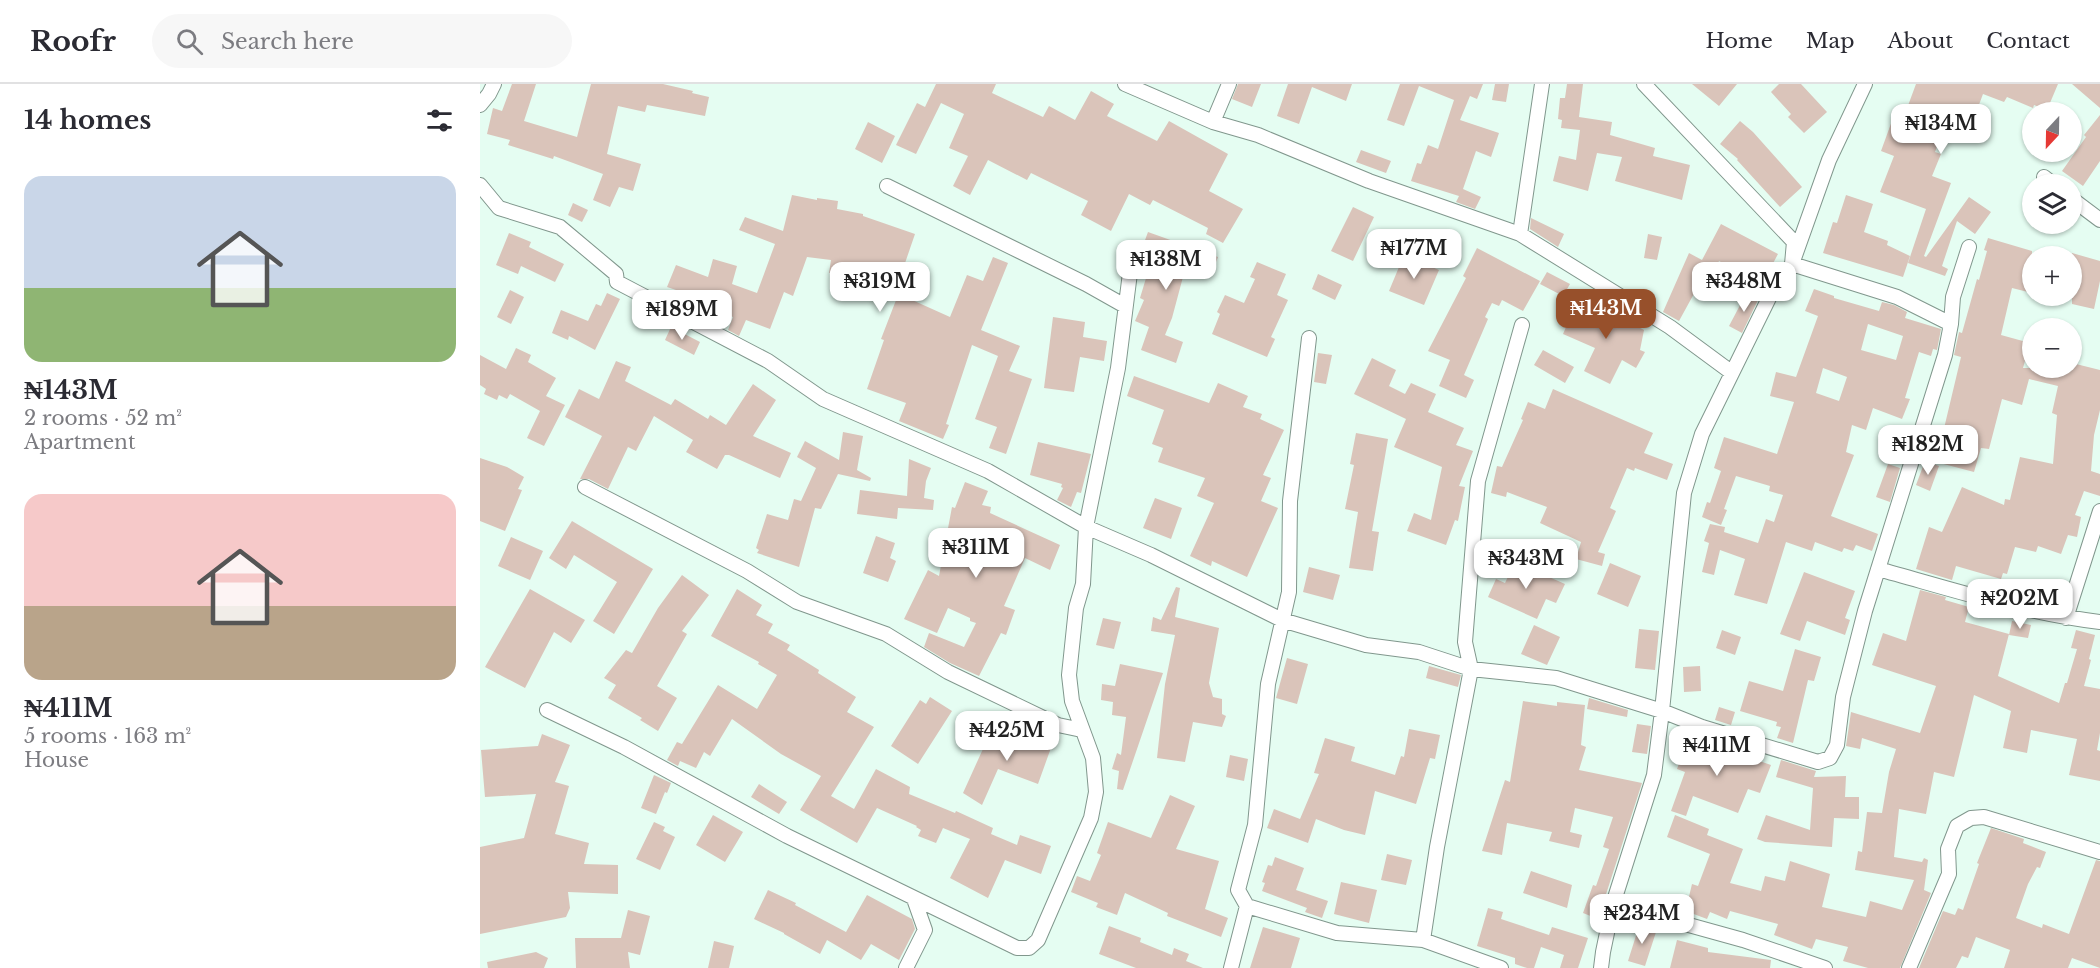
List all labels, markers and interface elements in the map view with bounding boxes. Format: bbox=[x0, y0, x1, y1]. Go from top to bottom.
search box bbox=[152, 14, 572, 68]
text: Roofr bbox=[30, 24, 116, 59]
icon: search bbox=[173, 25, 206, 58]
text: Search here bbox=[221, 28, 354, 55]
text: Home bbox=[1706, 28, 1773, 54]
text: Map bbox=[1806, 28, 1854, 54]
text: About bbox=[1887, 28, 1953, 54]
text: Contact bbox=[1986, 28, 2070, 54]
north arrow bbox=[2022, 102, 2082, 162]
map controls bbox=[2022, 102, 2082, 378]
text: 14 homes bbox=[24, 104, 151, 136]
icon: filters bbox=[423, 104, 456, 137]
pin: ₦134M bbox=[1899, 104, 1983, 155]
text: ₦134M bbox=[1905, 111, 1977, 135]
button: layers bbox=[2022, 174, 2082, 234]
icon: home bbox=[186, 215, 294, 323]
pin: ₦177M bbox=[1372, 229, 1456, 280]
text: ₦177M bbox=[1381, 236, 1447, 260]
pin: ₦138M bbox=[1124, 240, 1208, 291]
button: + bbox=[2022, 246, 2082, 306]
text: ₦138M bbox=[1130, 247, 1202, 271]
pin: ₦319M bbox=[838, 262, 922, 313]
pin: ₦348M bbox=[1702, 262, 1786, 313]
text: ₦319M bbox=[844, 269, 916, 293]
text: ₦348M bbox=[1706, 269, 1782, 293]
pin: ₦143M bbox=[1564, 289, 1648, 340]
pin: ₦189M bbox=[640, 290, 724, 341]
text: ₦143M bbox=[1570, 296, 1642, 320]
text: ₦189M bbox=[646, 297, 718, 321]
button: − bbox=[2022, 318, 2082, 378]
text: ₦143M bbox=[24, 374, 118, 406]
text: 2 rooms · 52 m² bbox=[24, 406, 182, 430]
pin: ₦182M bbox=[1886, 425, 1970, 476]
text: Apartment bbox=[24, 430, 135, 454]
text: ₦182M bbox=[1892, 432, 1964, 456]
pin: ₦311M bbox=[934, 528, 1018, 579]
icon: home bbox=[186, 533, 294, 641]
text: ₦311M bbox=[942, 535, 1010, 559]
pin: ₦343M bbox=[1484, 539, 1568, 590]
text: ₦343M bbox=[1488, 546, 1564, 570]
pin: ₦202M bbox=[1978, 579, 2062, 630]
text: ₦202M bbox=[1981, 586, 2059, 610]
text: ₦411M bbox=[24, 692, 112, 724]
pin: ₦425M bbox=[965, 711, 1049, 762]
text: ₦425M bbox=[969, 718, 1045, 742]
text: 5 rooms · 163 m² bbox=[24, 724, 191, 748]
pin: ₦411M bbox=[1675, 726, 1759, 777]
text: ₦411M bbox=[1683, 733, 1751, 757]
text: House bbox=[24, 748, 89, 772]
pin: ₦234M bbox=[1600, 894, 1684, 945]
text: ₦234M bbox=[1604, 901, 1680, 925]

